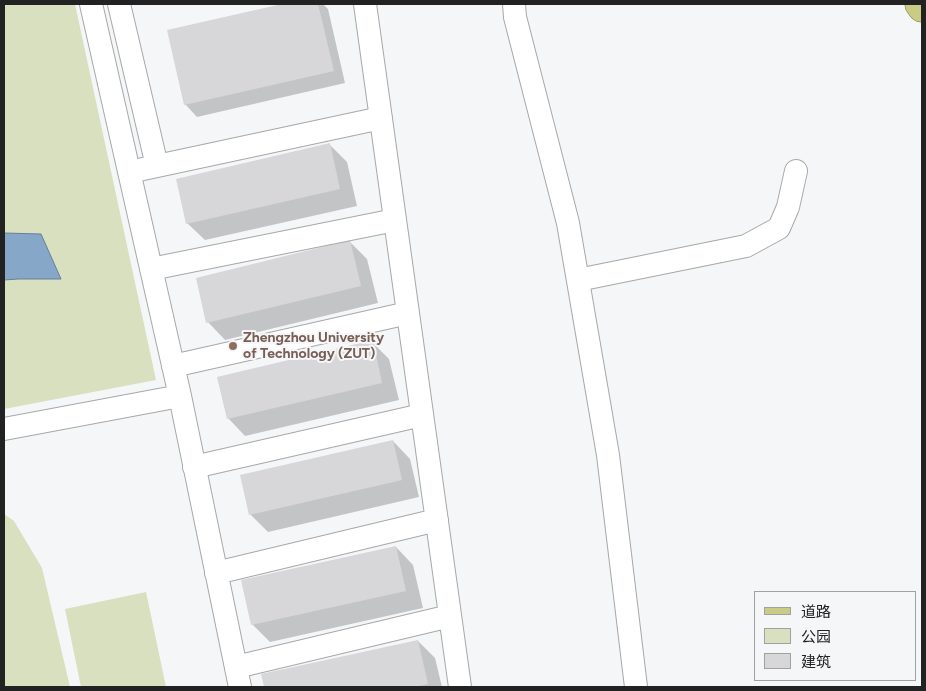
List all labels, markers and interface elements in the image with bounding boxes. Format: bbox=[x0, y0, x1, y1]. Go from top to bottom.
place label: Zhengzhou University of Technology (ZUT) bbox=[243, 330, 384, 362]
marker: Zhengzhou University of Technology (ZUT) bbox=[227, 340, 239, 352]
legend bbox=[754, 591, 916, 681]
text: 道路 bbox=[801, 603, 831, 621]
text: 公园 bbox=[801, 628, 831, 646]
text: 建筑 bbox=[801, 653, 831, 671]

